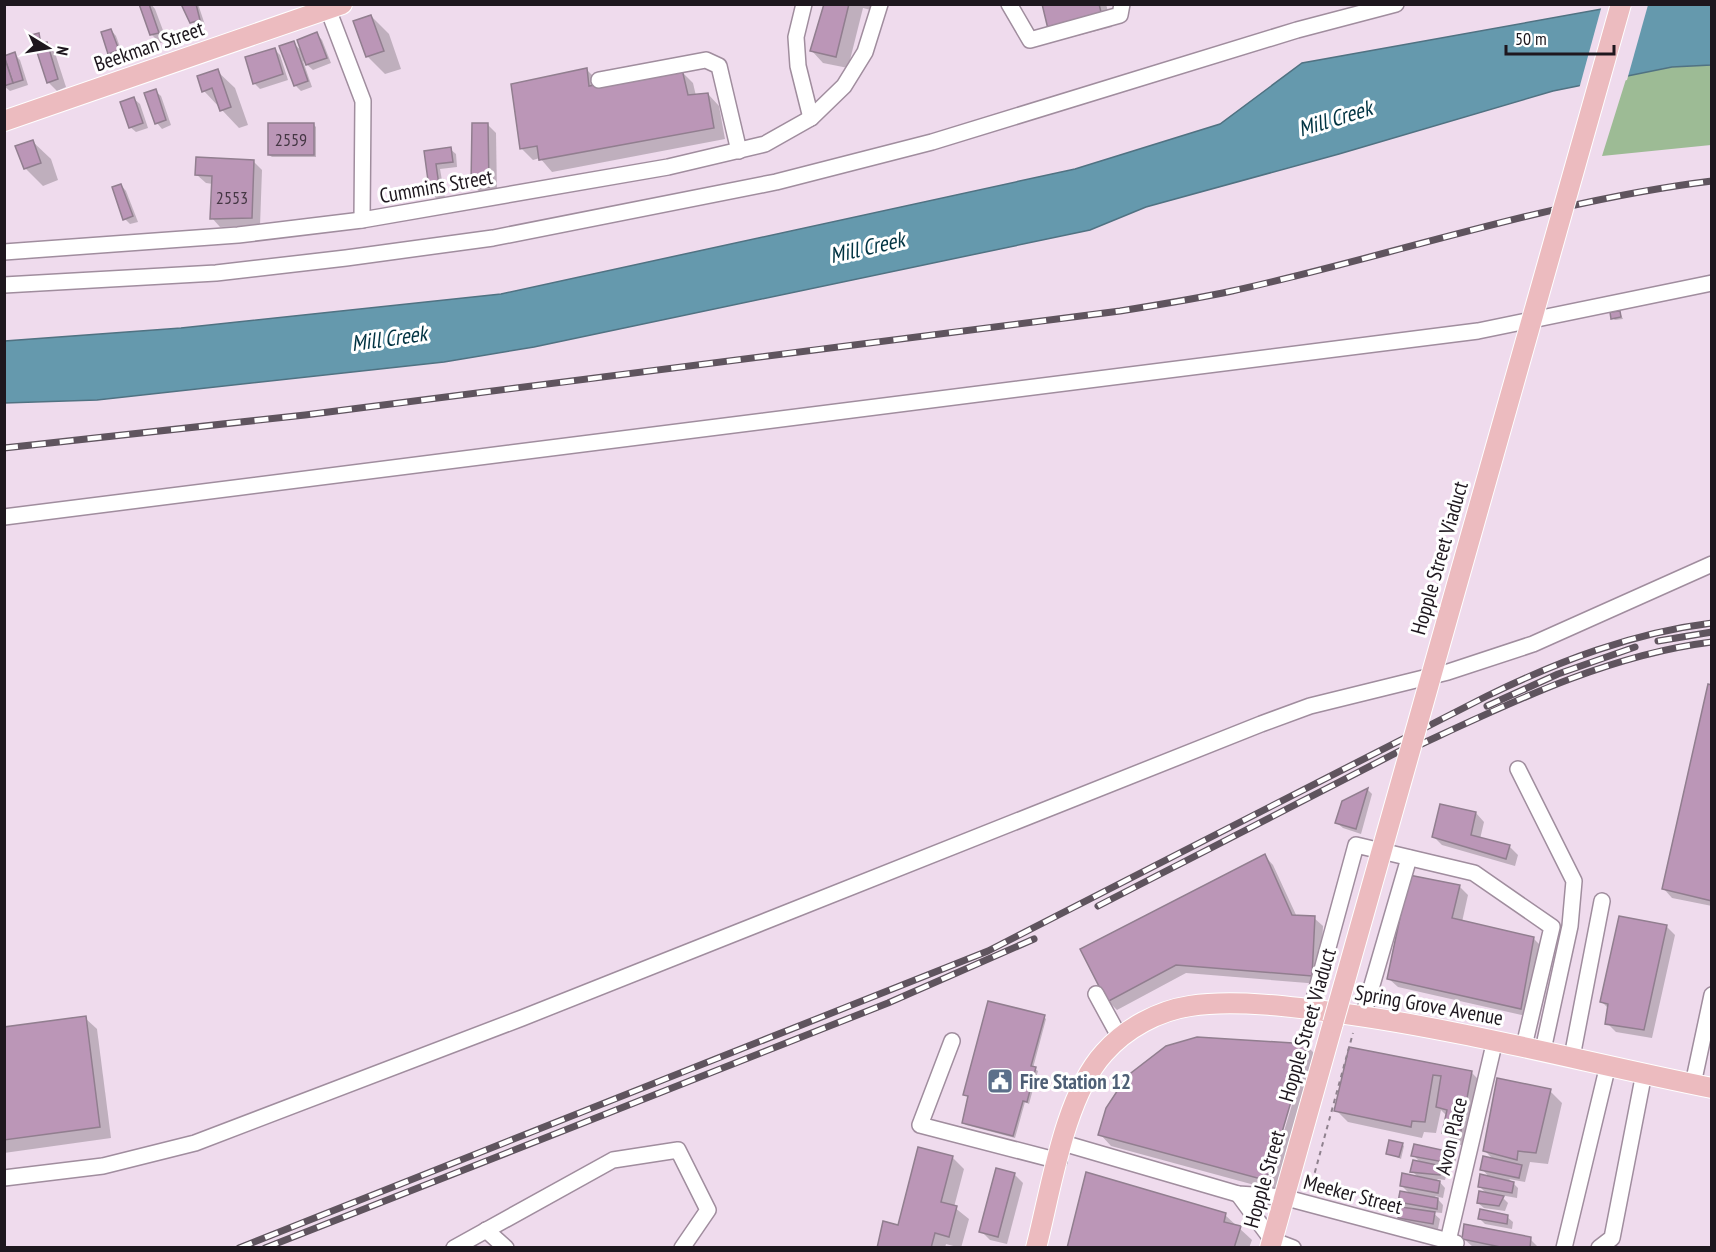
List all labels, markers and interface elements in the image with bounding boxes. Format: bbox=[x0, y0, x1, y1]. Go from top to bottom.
street label: Beekman Street bbox=[91, 15, 208, 77]
north arrow bbox=[18, 18, 78, 78]
scale bar bbox=[1506, 18, 1614, 56]
text: 50 m bbox=[1515, 27, 1547, 50]
text: N bbox=[52, 45, 73, 57]
water label: Mill Creek bbox=[1295, 93, 1378, 143]
house number: 2559 bbox=[275, 128, 307, 151]
street label: Cummins Street bbox=[377, 163, 495, 209]
house number: 2553 bbox=[216, 186, 248, 209]
water label: Mill Creek bbox=[827, 224, 910, 269]
water label: Mill Creek bbox=[349, 319, 431, 357]
street label: Hopple Street Viaduct bbox=[1404, 478, 1474, 638]
street label: Hopple Street Viaduct bbox=[1272, 945, 1342, 1105]
street label: Spring Grove Avenue bbox=[1353, 979, 1505, 1031]
public building icon: Fire Station 12 bbox=[985, 1066, 1015, 1096]
place label: Fire Station 12 bbox=[1020, 1068, 1131, 1095]
street label: Avon Place bbox=[1429, 1095, 1473, 1177]
street label: Hopple Street bbox=[1237, 1127, 1291, 1231]
street label: Meeker Street bbox=[1301, 1168, 1405, 1220]

